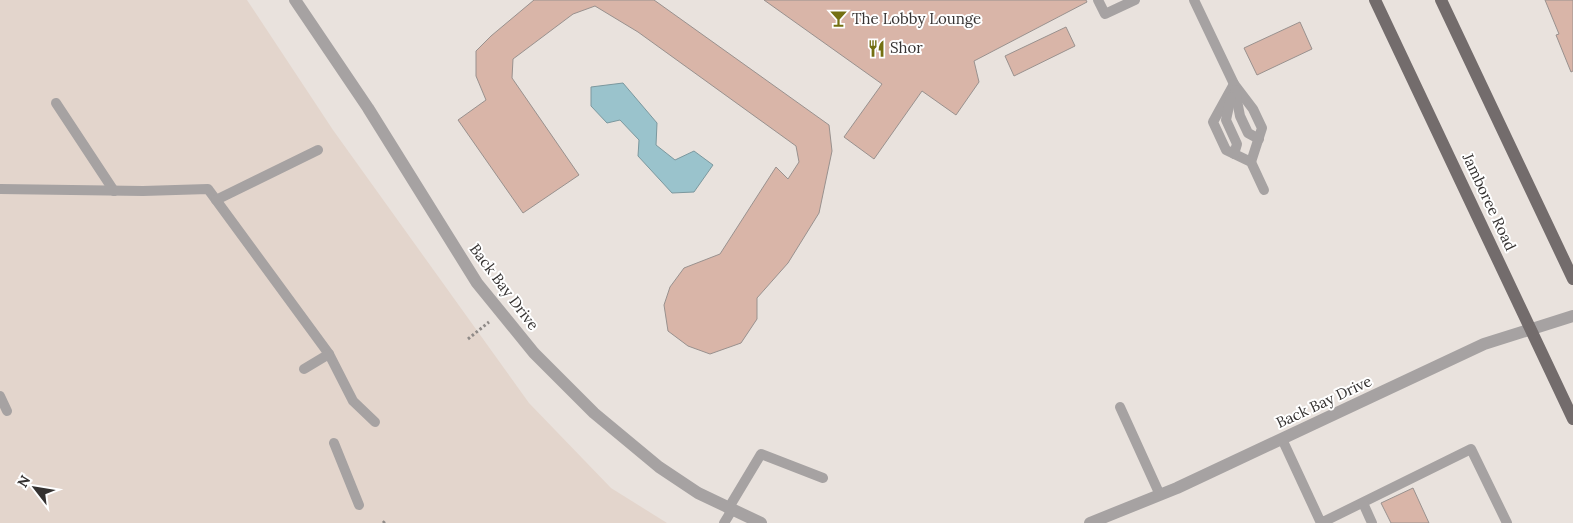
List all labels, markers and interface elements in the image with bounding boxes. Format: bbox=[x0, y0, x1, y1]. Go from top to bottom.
bar icon: The Lobby Lounge bbox=[828, 9, 848, 29]
place label: The Lobby Lounge bbox=[852, 9, 981, 28]
restaurant icon: Shor bbox=[866, 38, 886, 58]
place label: Shor bbox=[890, 38, 923, 57]
street label: Jamboree Road bbox=[1458, 149, 1520, 254]
street label: Back Bay Drive bbox=[466, 240, 543, 334]
street label: Back Bay Drive bbox=[1273, 371, 1375, 432]
north arrow bbox=[10, 463, 60, 513]
text: N bbox=[13, 472, 34, 491]

